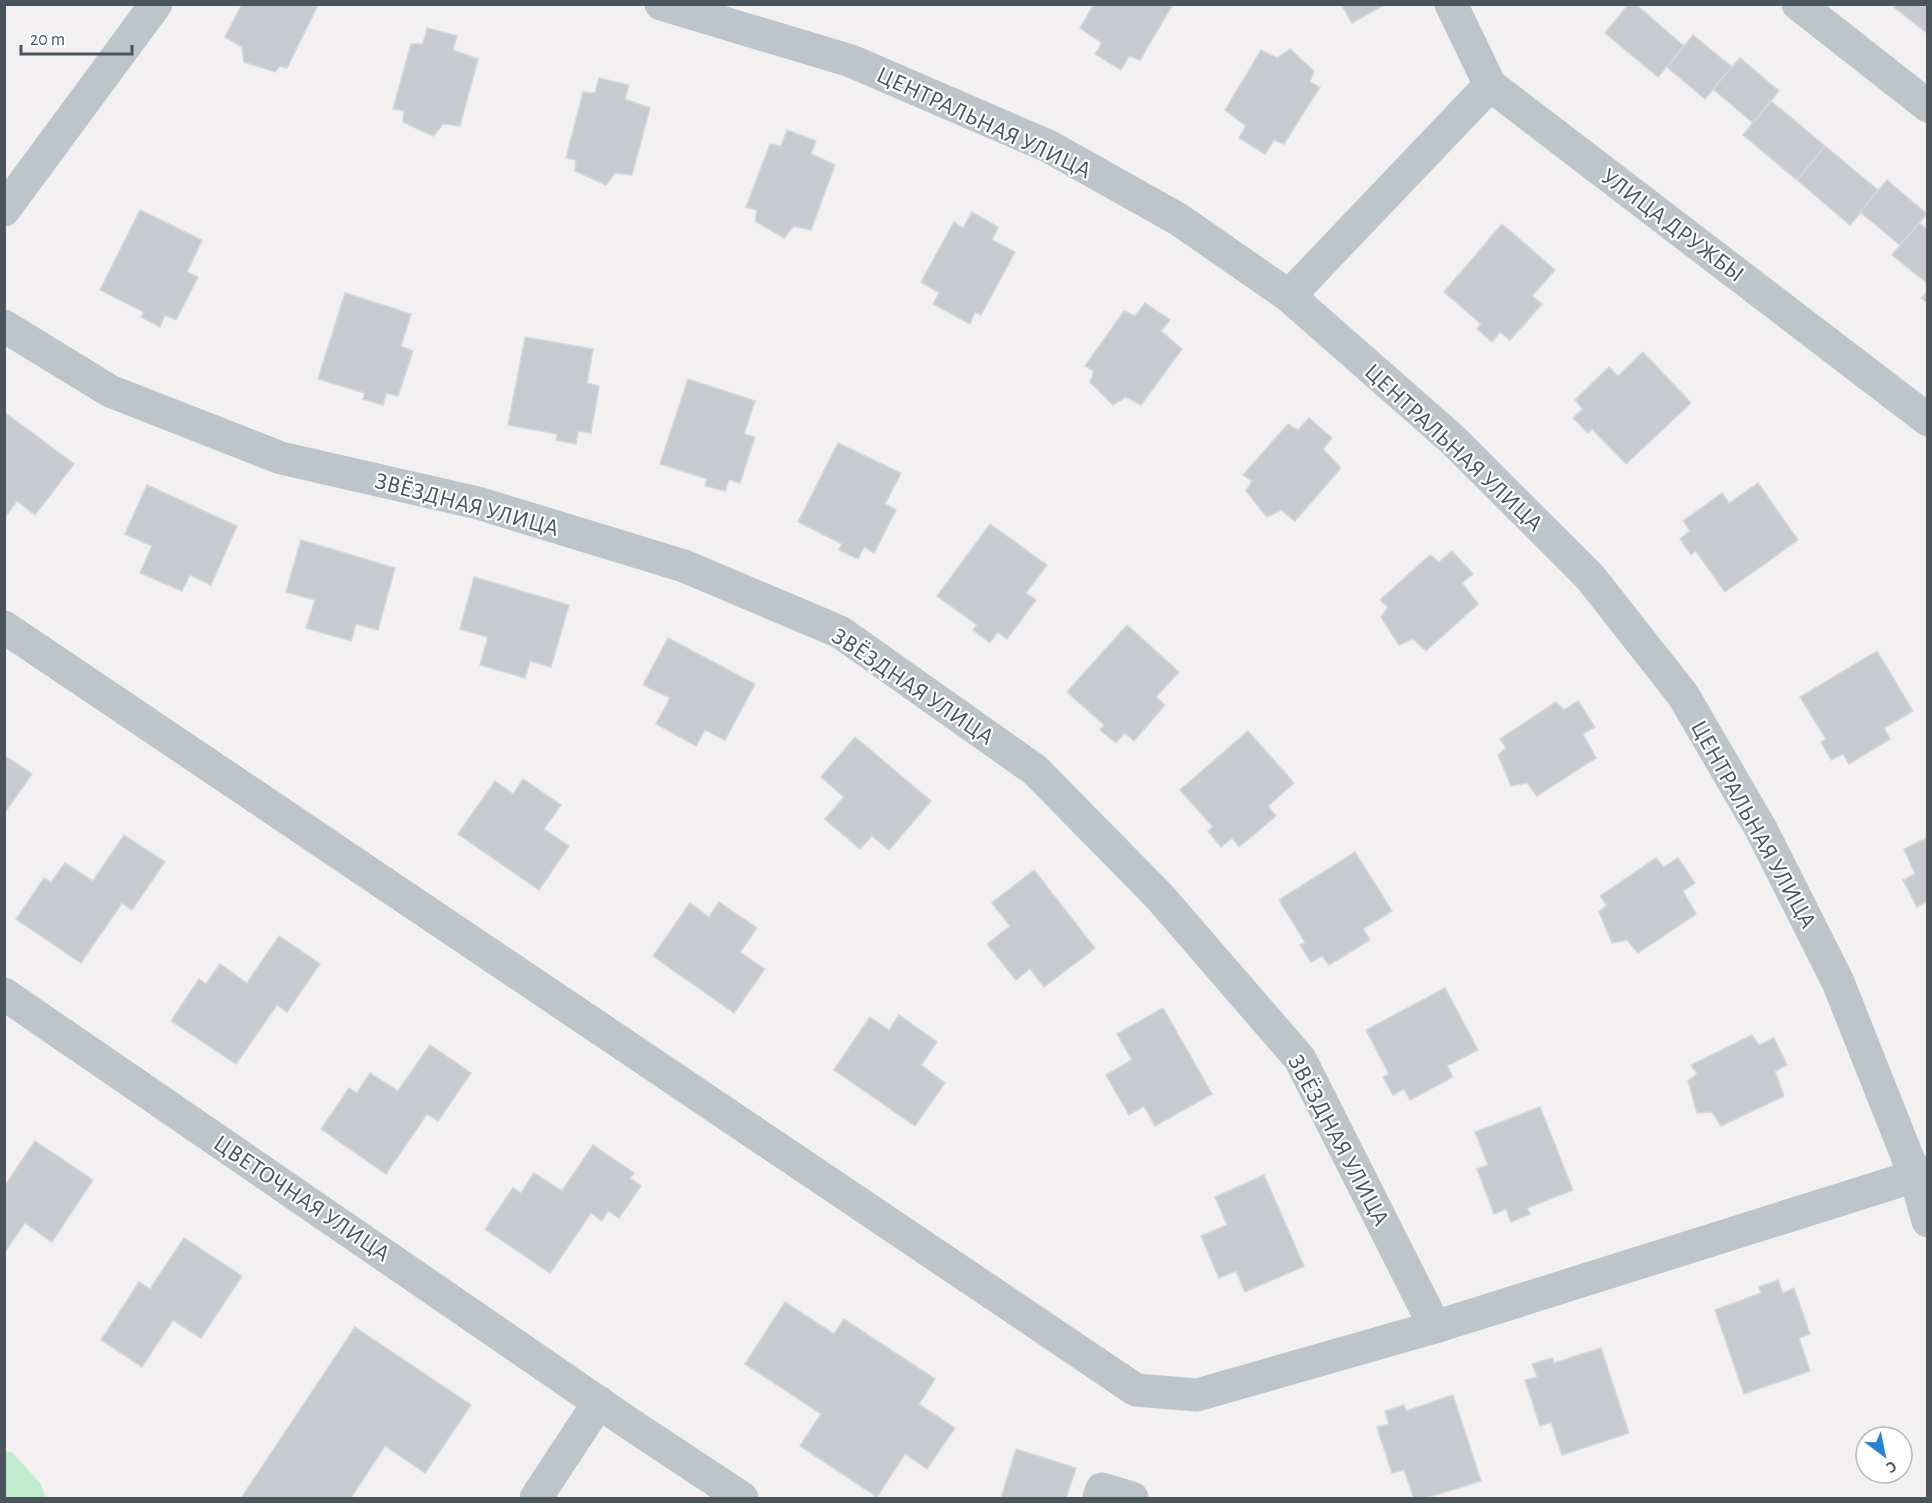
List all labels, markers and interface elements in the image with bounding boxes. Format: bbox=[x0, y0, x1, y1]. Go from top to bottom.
scale bar bbox=[21, 18, 132, 56]
text: 20 m bbox=[30, 31, 65, 49]
street label: ЦЕНТРАЛЬНАЯ УЛИЦА bbox=[873, 63, 1095, 183]
street label: УЛИЦА ДРУЖБЫ bbox=[1597, 165, 1748, 287]
street label: ЦЕНТРАЛЬНАЯ УЛИЦА bbox=[1360, 359, 1547, 536]
street label: ЗВЁЗДНАЯ УЛИЦА bbox=[372, 468, 562, 541]
street label: ЗВЁЗДНАЯ УЛИЦА bbox=[827, 623, 998, 750]
street label: ЦЕНТРАЛЬНАЯ УЛИЦА bbox=[1686, 716, 1820, 932]
street label: ЗВЁЗДНАЯ УЛИЦА bbox=[1283, 1051, 1394, 1230]
street label: ЦВЕТОЧНАЯ УЛИЦА bbox=[209, 1131, 394, 1267]
north arrow bbox=[1854, 1425, 1914, 1485]
text: С bbox=[1883, 1458, 1899, 1476]

